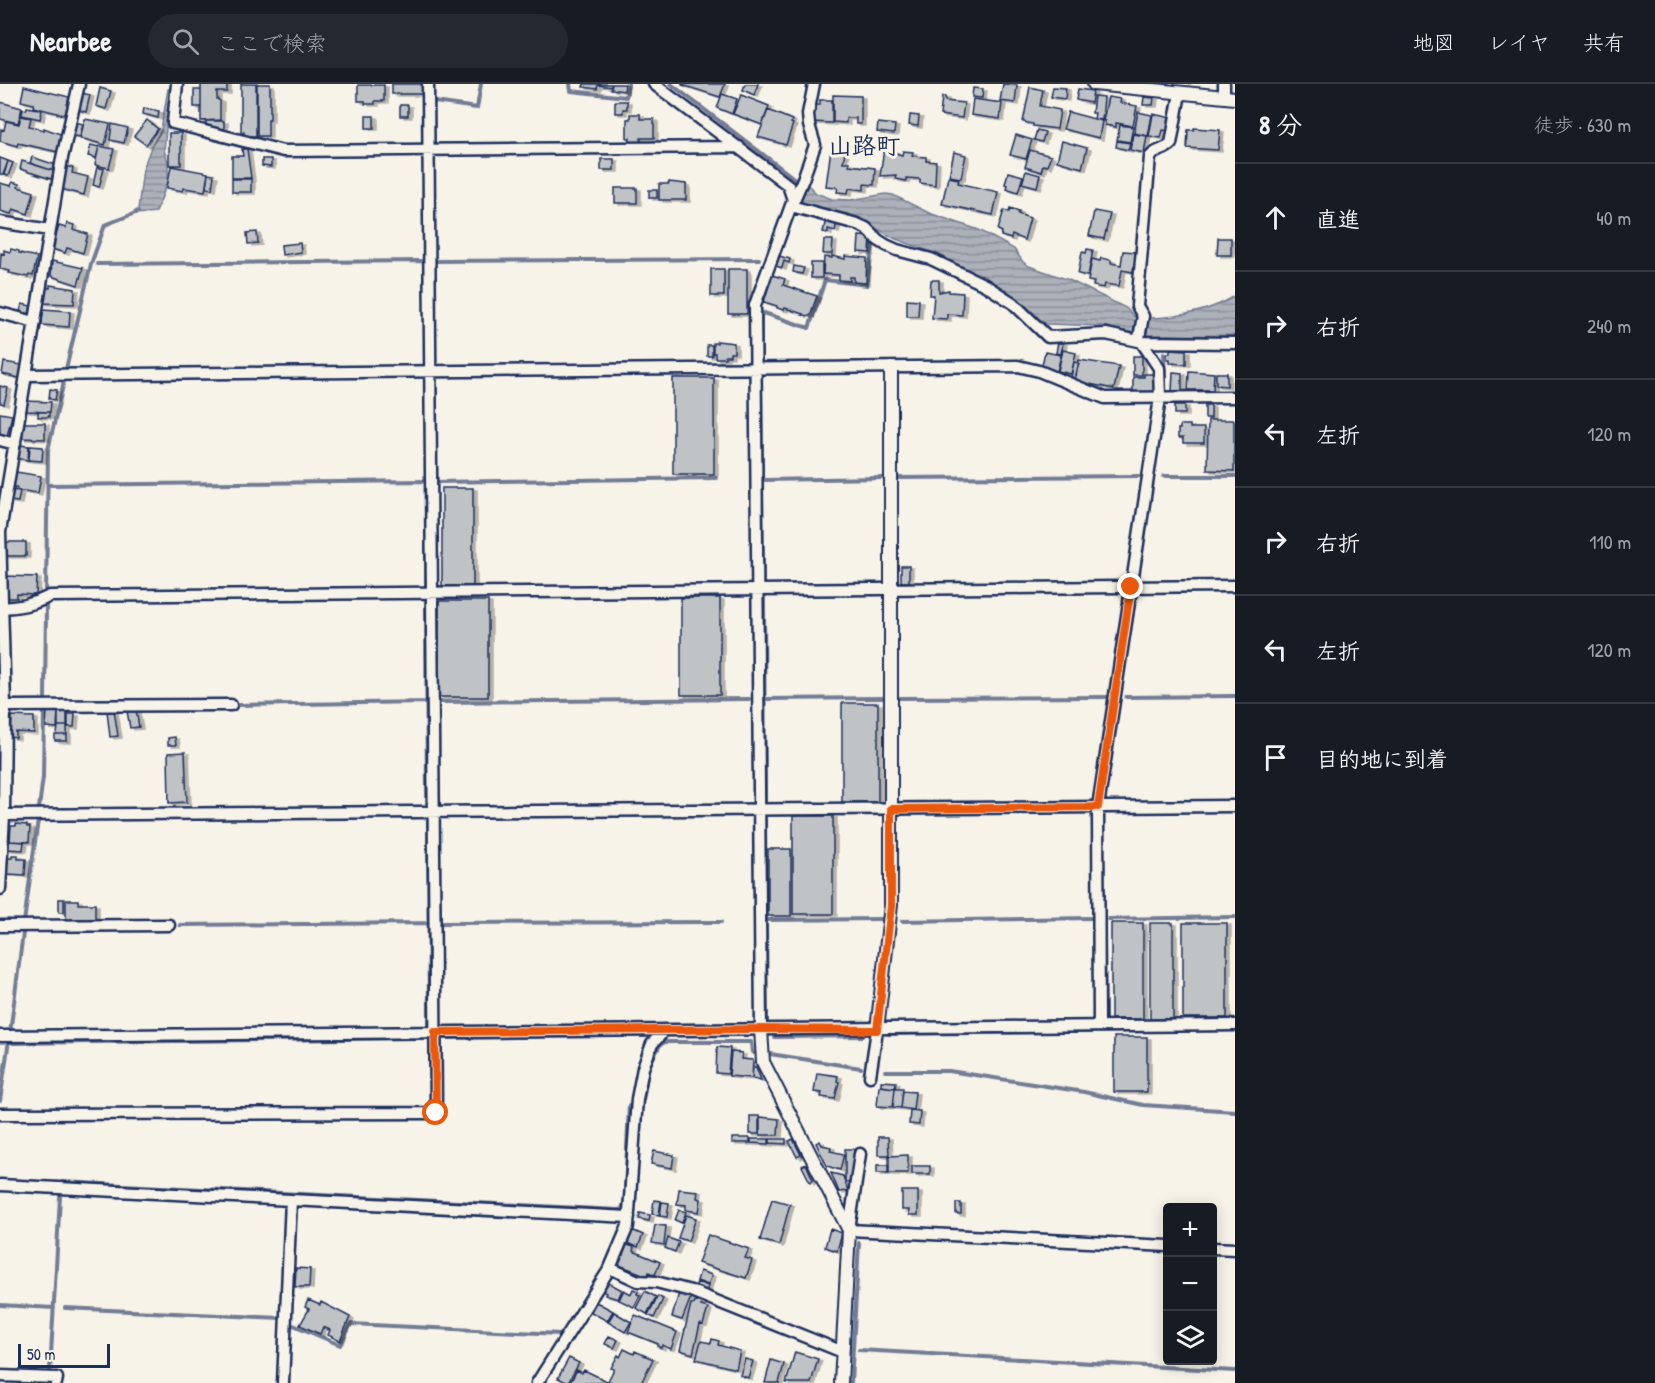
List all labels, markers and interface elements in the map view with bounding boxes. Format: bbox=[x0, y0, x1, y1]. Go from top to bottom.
search box bbox=[148, 14, 568, 68]
text: Nearbee bbox=[30, 22, 112, 60]
icon: search bbox=[169, 25, 202, 58]
text: ここで検索 bbox=[217, 28, 327, 58]
text: 地図 bbox=[1413, 28, 1455, 57]
text: レイヤ bbox=[1488, 28, 1550, 57]
text: 共有 bbox=[1583, 28, 1625, 57]
text: 8 分 bbox=[1259, 107, 1302, 142]
text: 徒歩 · 630 m bbox=[1534, 111, 1631, 138]
district label: 山路町 bbox=[828, 129, 900, 161]
icon: ahead bbox=[1259, 201, 1292, 234]
text: 直進 bbox=[1316, 204, 1360, 234]
text: 40 m bbox=[1596, 204, 1631, 231]
icon: right bbox=[1259, 309, 1292, 342]
text: 右折 bbox=[1316, 312, 1360, 342]
text: 240 m bbox=[1587, 312, 1631, 339]
icon: left bbox=[1259, 417, 1292, 450]
text: 左折 bbox=[1316, 420, 1360, 450]
text: 120 m bbox=[1587, 420, 1631, 447]
icon: right bbox=[1259, 525, 1292, 558]
text: 右折 bbox=[1316, 528, 1360, 558]
text: 110 m bbox=[1589, 528, 1631, 555]
route end bbox=[1117, 573, 1143, 599]
icon: left bbox=[1259, 633, 1292, 666]
text: 左折 bbox=[1316, 636, 1360, 666]
text: 120 m bbox=[1587, 636, 1631, 663]
icon: arrive bbox=[1259, 741, 1292, 774]
text: 目的地に到着 bbox=[1316, 744, 1448, 774]
route start bbox=[422, 1099, 448, 1125]
map controls bbox=[1163, 1203, 1217, 1365]
button: + bbox=[1163, 1203, 1217, 1257]
button: − bbox=[1163, 1257, 1217, 1311]
button: layers bbox=[1163, 1311, 1217, 1365]
scale bar bbox=[18, 1341, 110, 1368]
text: 50 m bbox=[27, 1343, 56, 1365]

